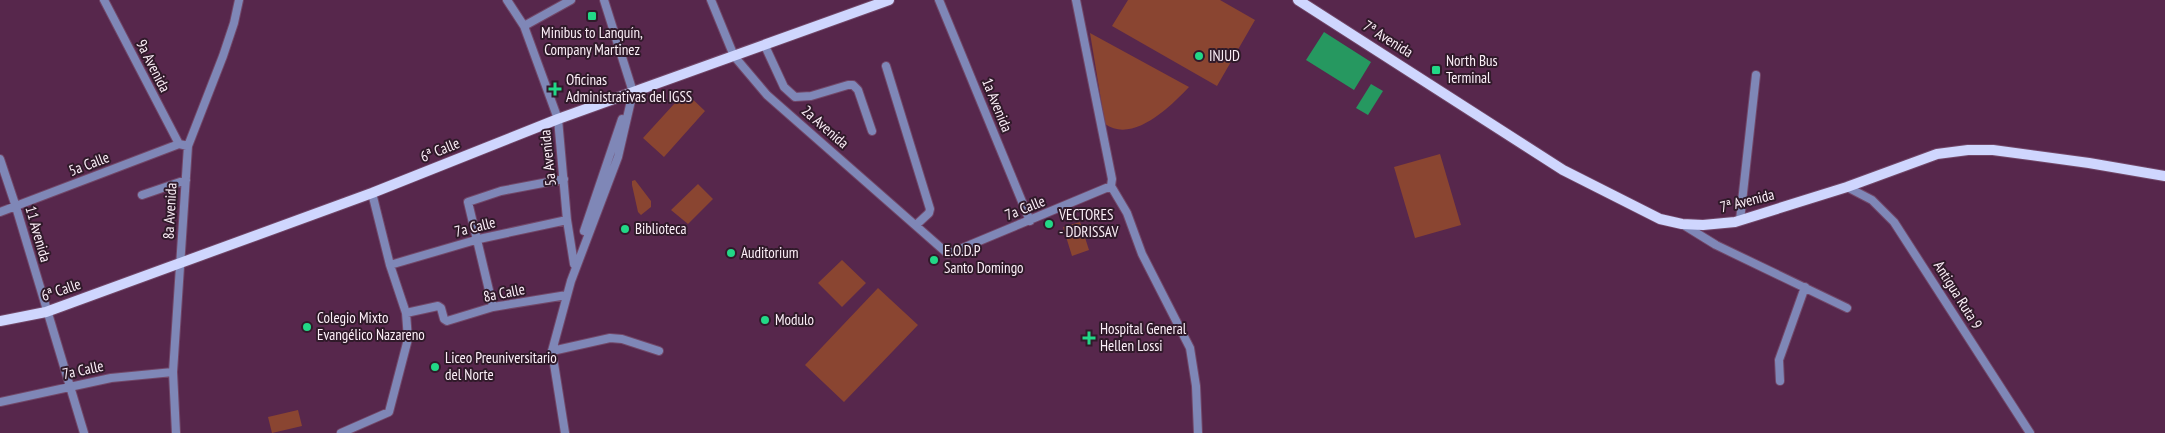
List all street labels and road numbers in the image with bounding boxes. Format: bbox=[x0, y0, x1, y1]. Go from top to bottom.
street label: 7ª Avenida bbox=[1360, 16, 1417, 61]
street label: 9a Avenida bbox=[132, 36, 175, 95]
street label: 1a Avenida bbox=[978, 75, 1017, 135]
street label: 2a Avenida bbox=[798, 101, 853, 152]
street label: 5a Avenida bbox=[535, 129, 560, 187]
street label: 6ª Calle bbox=[417, 133, 462, 166]
street label: 5a Calle bbox=[66, 147, 112, 180]
street label: 8a Avenida bbox=[159, 182, 180, 240]
street label: 7ª Avenida bbox=[1718, 185, 1776, 216]
street label: 7a Calle bbox=[1002, 191, 1048, 224]
street label: 11 Avenida bbox=[21, 204, 56, 264]
street label: 7a Calle bbox=[452, 212, 497, 241]
street label: Antigua Ruta 9 bbox=[1930, 257, 1987, 332]
street label: 6ª Calle bbox=[39, 274, 83, 305]
street label: 8a Calle bbox=[482, 279, 526, 306]
street label: 7a Calle bbox=[61, 356, 105, 383]

